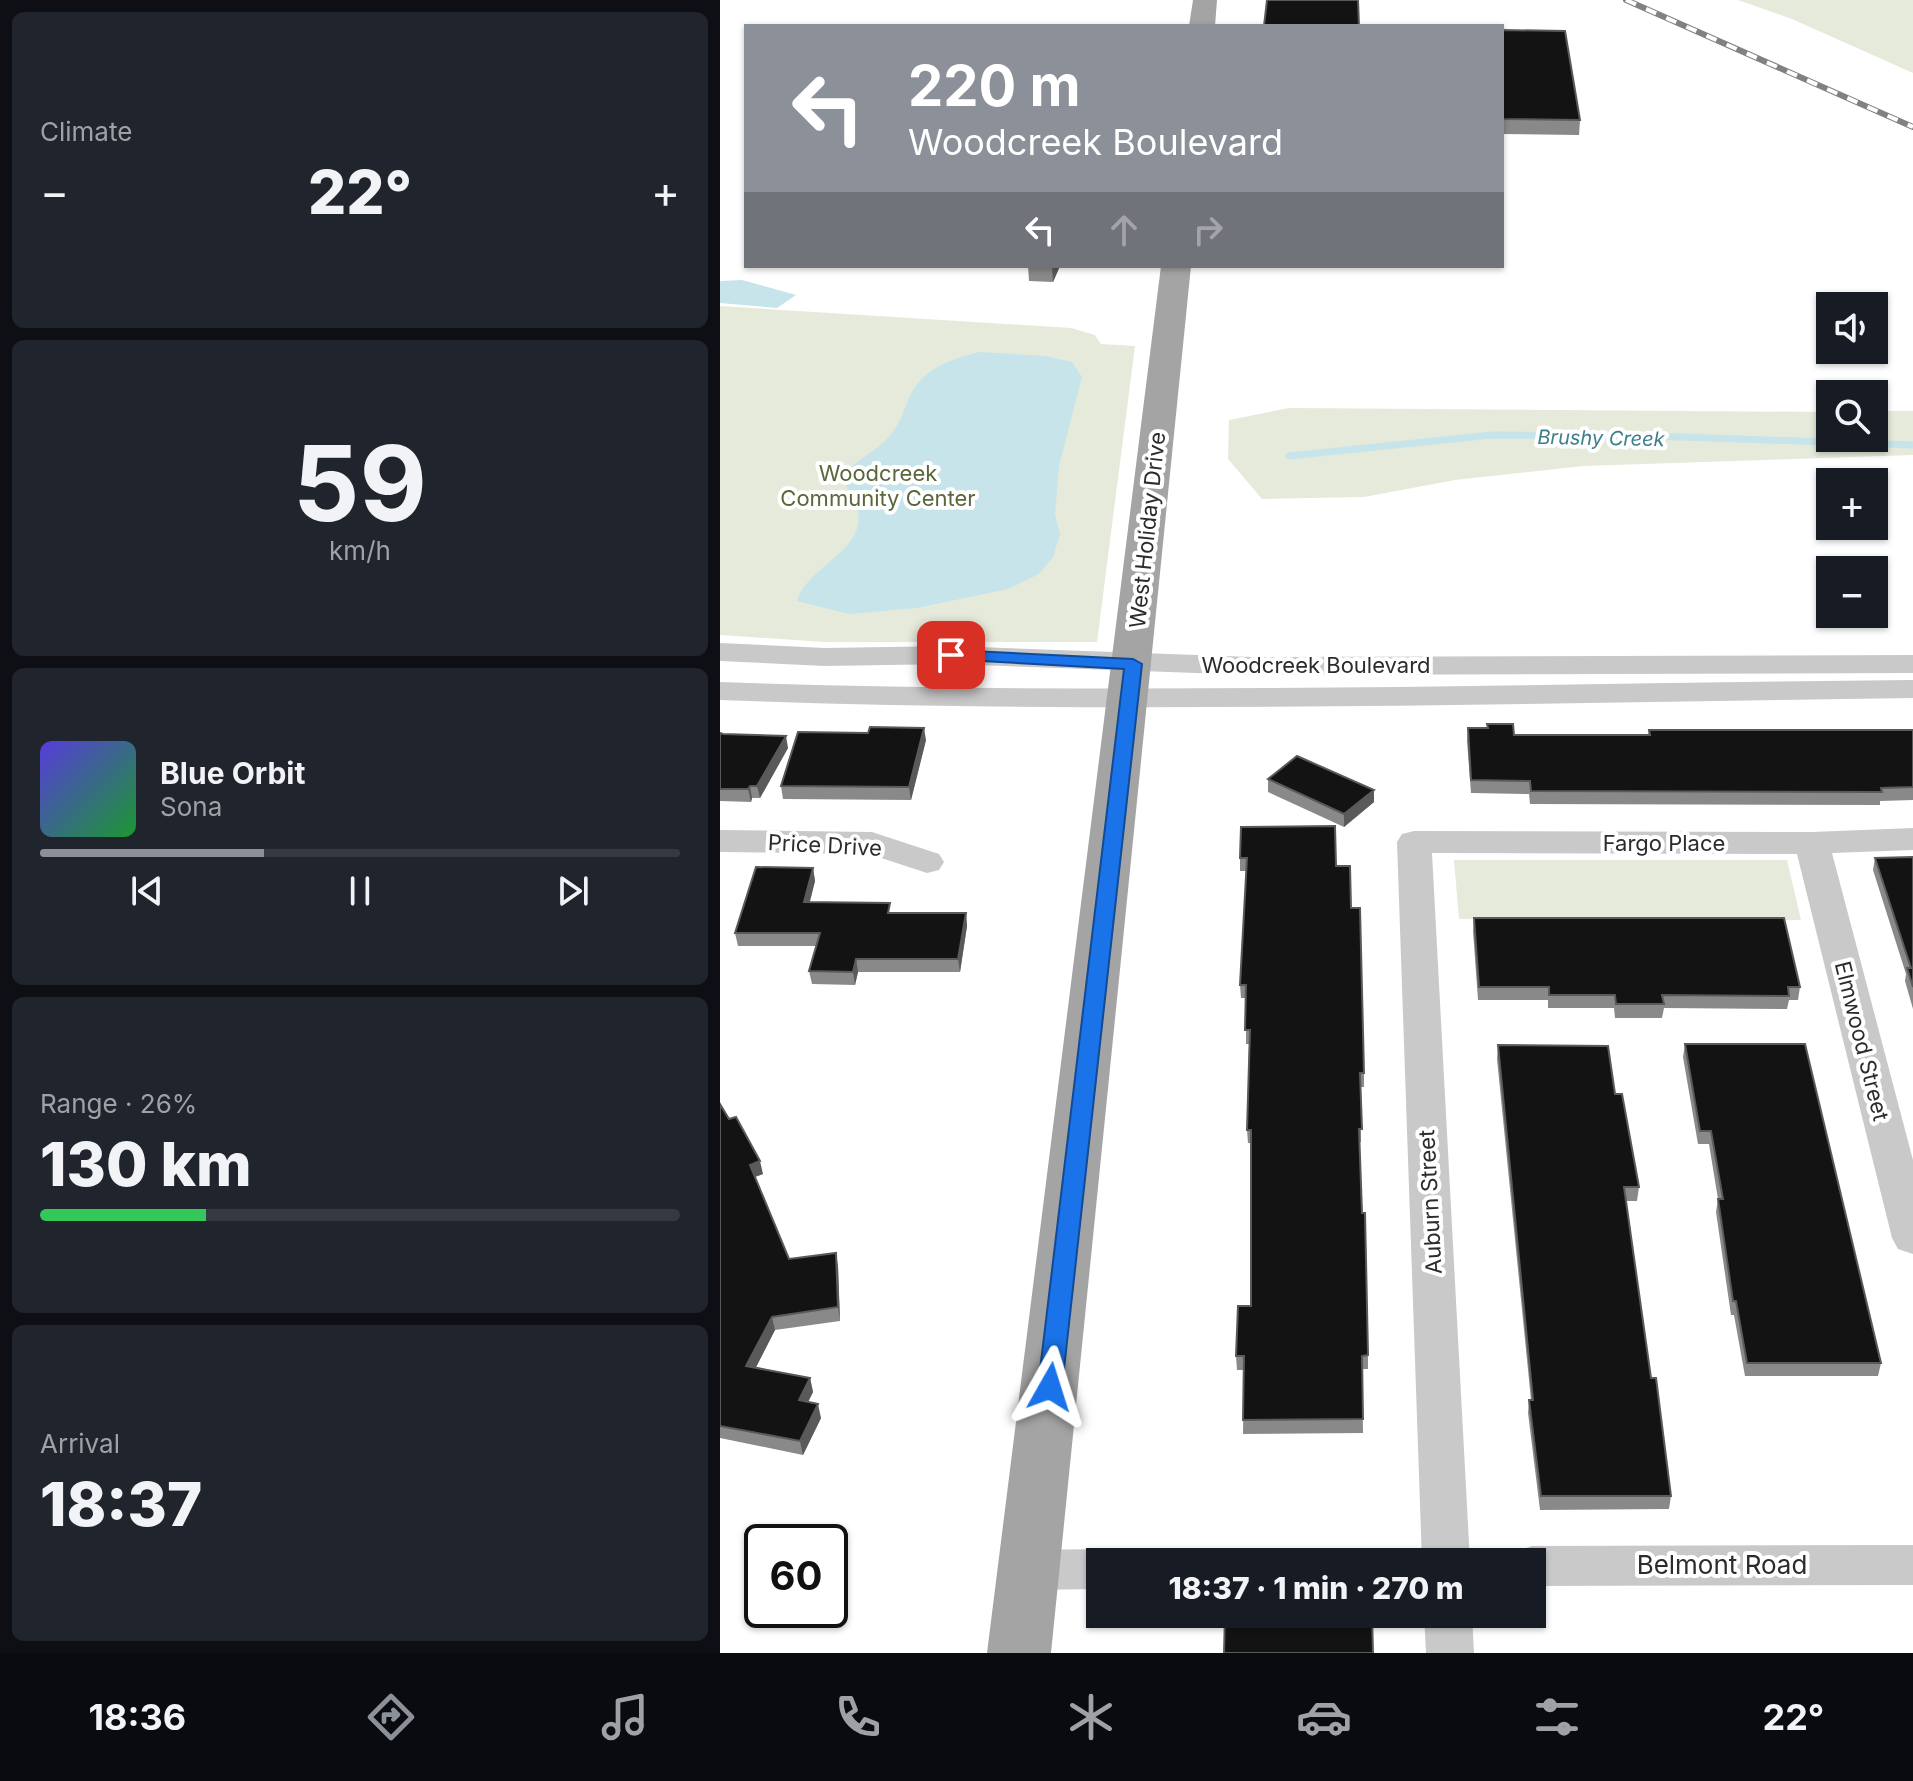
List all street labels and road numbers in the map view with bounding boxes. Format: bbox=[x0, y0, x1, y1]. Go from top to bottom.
street label: West Holiday Drive bbox=[1124, 431, 1170, 629]
street label: Woodcreek Boulevard bbox=[1201, 652, 1431, 678]
street label: Price Drive bbox=[767, 829, 883, 861]
street label: Fargo Place bbox=[1603, 830, 1725, 856]
street label: Elmwood Street bbox=[1830, 959, 1894, 1123]
street label: Auburn Street bbox=[1413, 1129, 1447, 1275]
street label: Belmont Road bbox=[1637, 1549, 1807, 1580]

